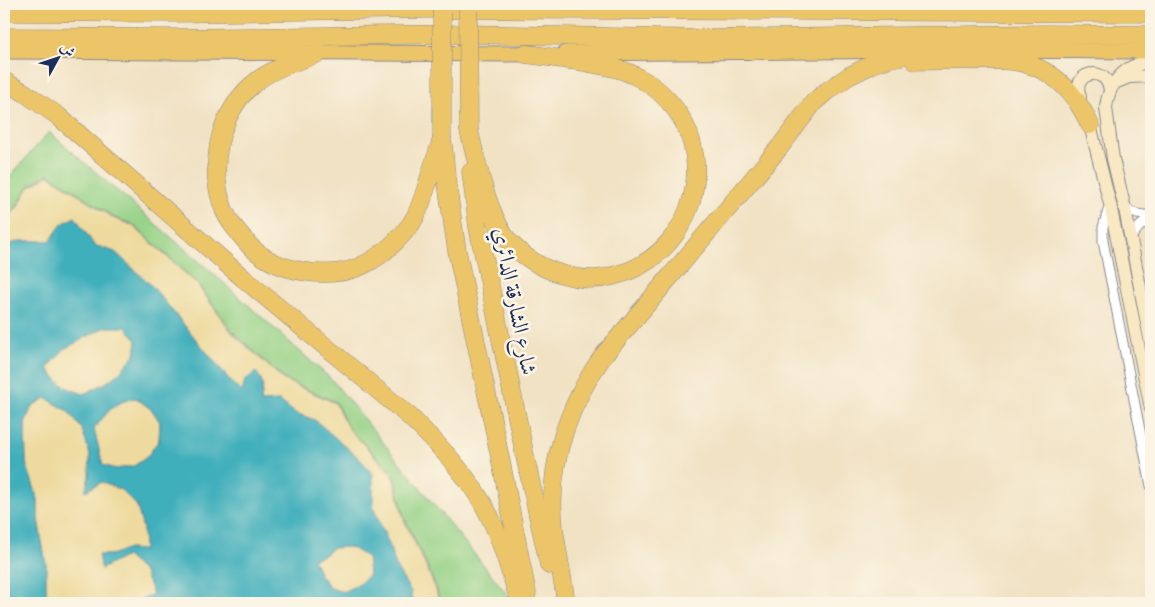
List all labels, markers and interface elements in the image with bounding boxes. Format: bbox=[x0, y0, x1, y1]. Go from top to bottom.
north arrow bbox=[32, 32, 82, 82]
text: ش bbox=[57, 39, 79, 61]
street label: شارع الشارقة الدائري bbox=[483, 225, 544, 378]

